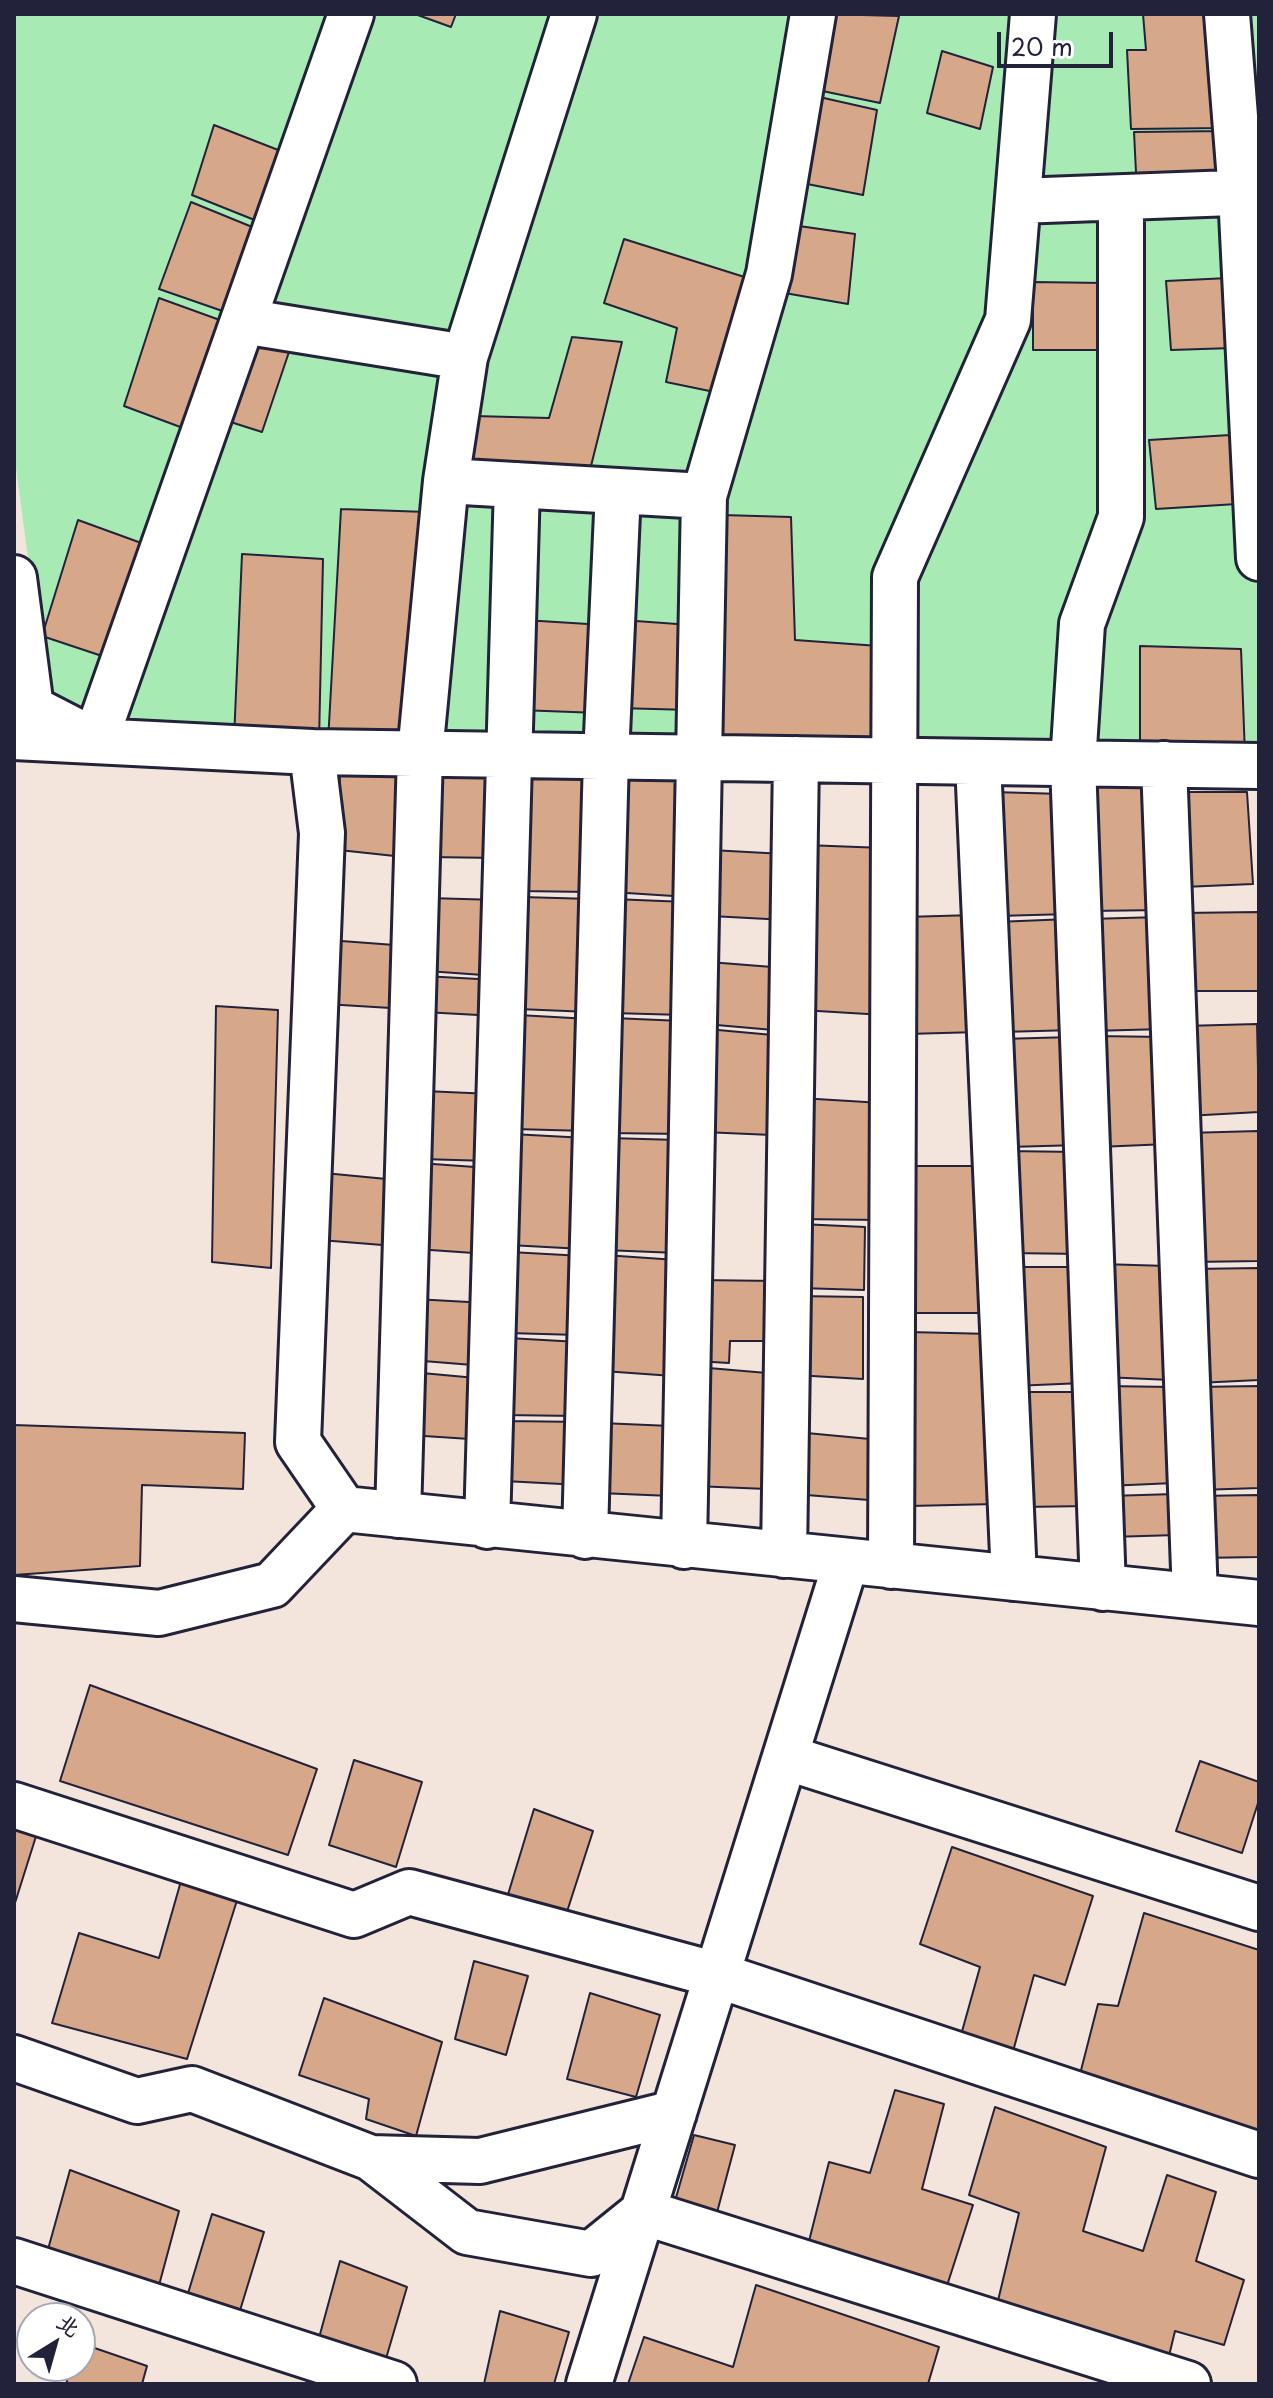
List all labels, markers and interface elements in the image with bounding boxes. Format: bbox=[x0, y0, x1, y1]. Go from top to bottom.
scale bar bbox=[1001, 16, 1117, 66]
text: 20 m bbox=[1011, 28, 1073, 64]
north arrow bbox=[16, 2302, 96, 2382]
text: 北 bbox=[51, 2304, 88, 2344]

